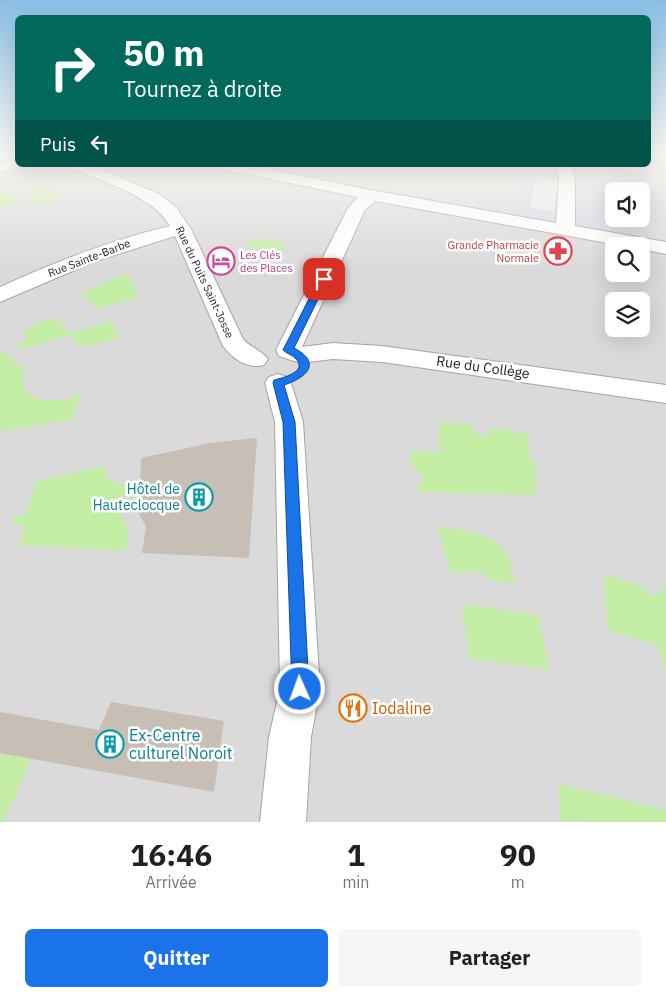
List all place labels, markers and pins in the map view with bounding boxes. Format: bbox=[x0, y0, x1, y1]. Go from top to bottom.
pharmacy icon: Grande Pharmacie Normale bbox=[543, 236, 573, 266]
place label: Grande Pharmacie Normale bbox=[448, 238, 539, 265]
hotel icon: Les Clés des Places bbox=[206, 246, 236, 276]
place label: Les Clés des Places bbox=[240, 248, 293, 275]
pin bbox=[303, 258, 345, 300]
place label: Hôtel de Hauteclocque bbox=[93, 480, 180, 514]
building icon: Hôtel de Hauteclocque bbox=[184, 482, 214, 512]
restaurant icon: Iodaline bbox=[338, 693, 368, 723]
place label: Iodaline bbox=[372, 698, 432, 718]
place label: Ex-Centre culturel Noroit bbox=[129, 725, 232, 763]
building icon: Ex-Centre culturel Noroit bbox=[95, 729, 125, 759]

